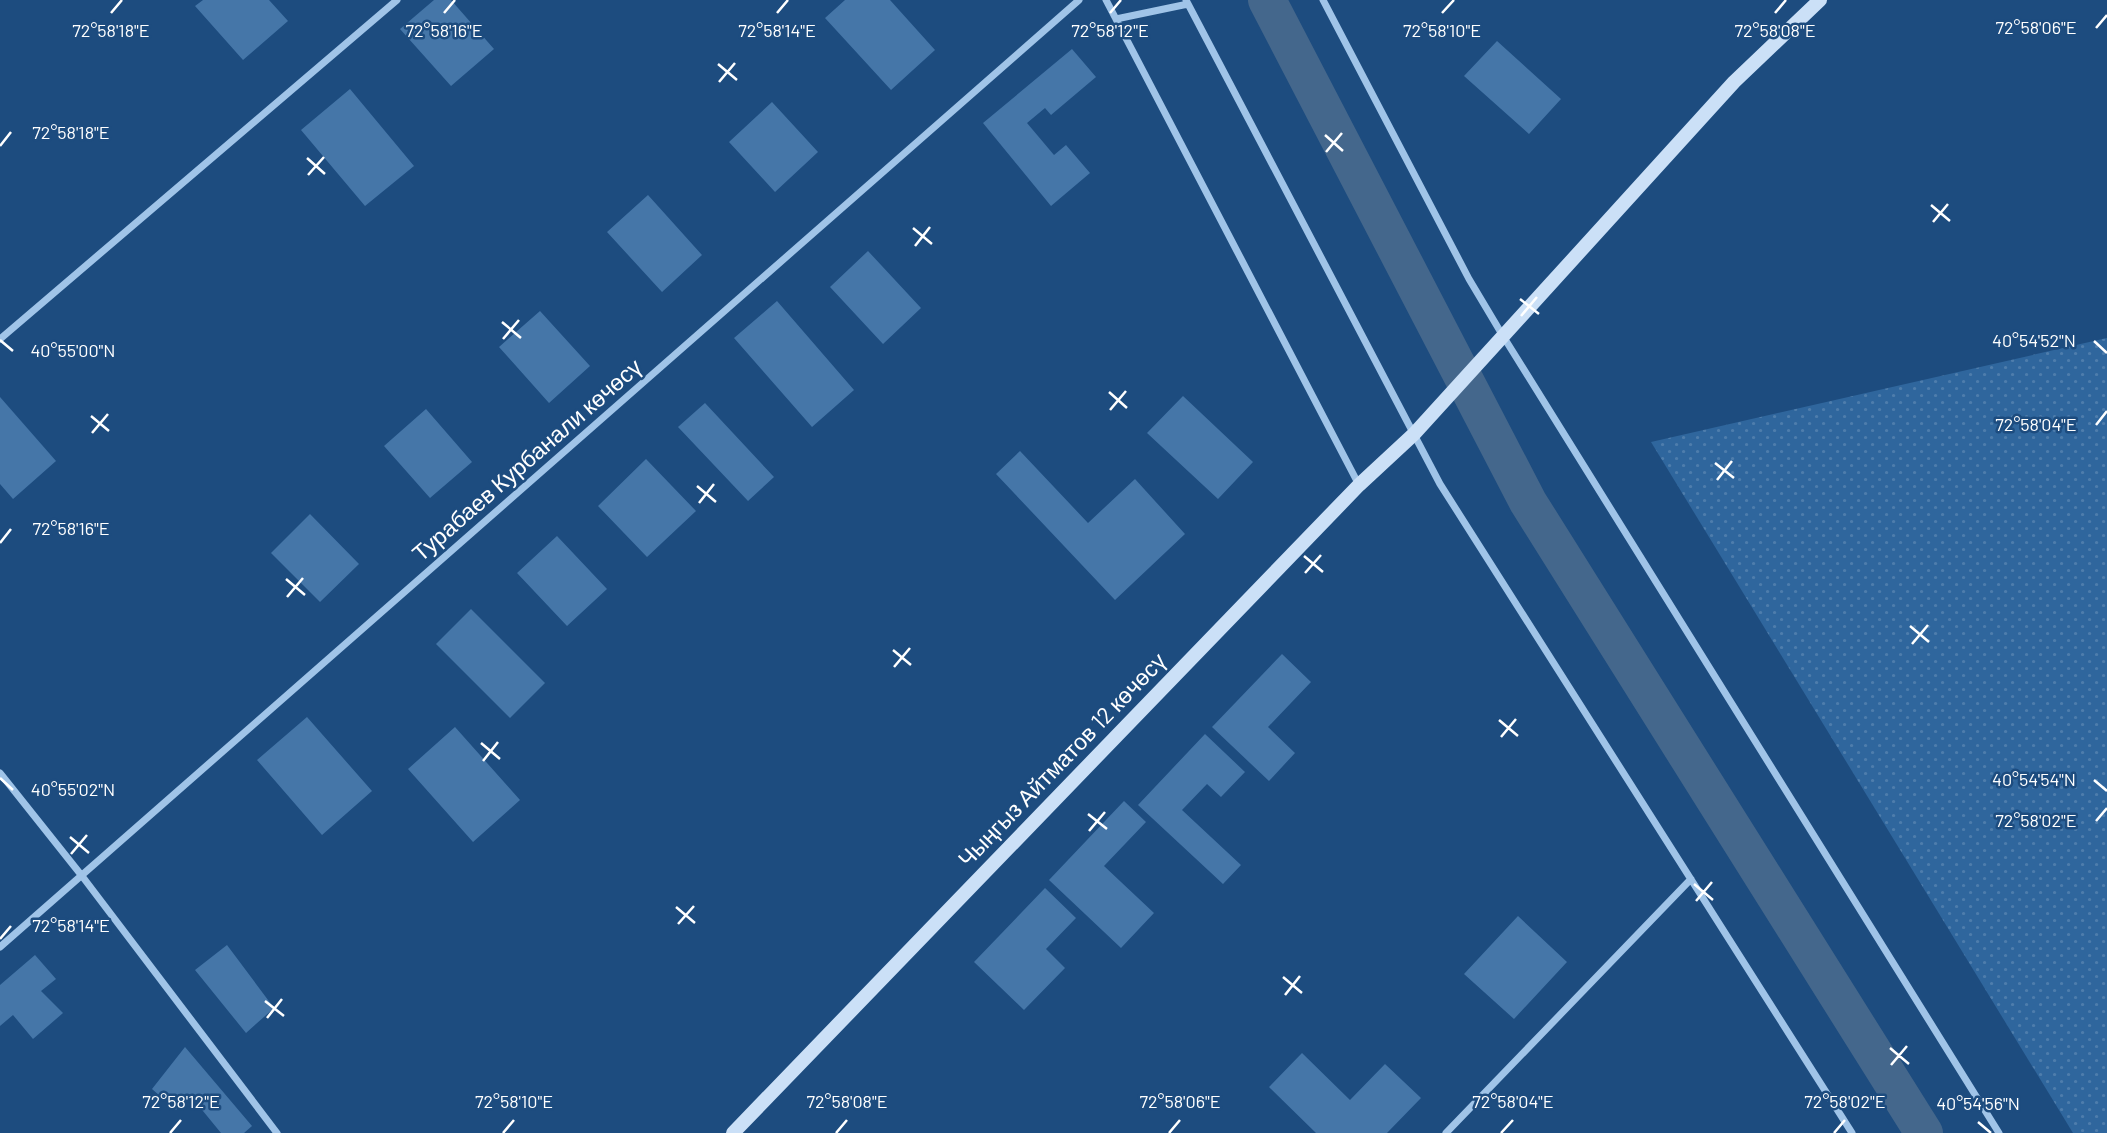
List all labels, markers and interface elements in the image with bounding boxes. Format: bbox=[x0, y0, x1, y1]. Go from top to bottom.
text: 72°58'06"E bbox=[1995, 16, 2077, 38]
text: 72°58'18"E bbox=[72, 19, 150, 41]
text: 72°58'16"E bbox=[405, 19, 483, 41]
text: 72°58'14"E bbox=[738, 19, 816, 41]
text: 72°58'12"E bbox=[1071, 19, 1149, 41]
text: 72°58'10"E bbox=[1403, 19, 1481, 41]
text: 72°58'08"E bbox=[1734, 19, 1816, 41]
text: 72°58'18"E bbox=[32, 121, 110, 143]
text: 40°54'52"N bbox=[1992, 329, 2076, 351]
text: 40°55'00"N bbox=[30, 339, 116, 361]
street label: Турабаев Курбанали көчөсү bbox=[406, 352, 647, 566]
text: 72°58'04"E bbox=[1995, 413, 2077, 435]
text: 72°58'16"E bbox=[32, 517, 110, 539]
street label: Чыңгыз Айтматов 12 көчөсү bbox=[952, 646, 1171, 872]
text: 40°54'54"N bbox=[1992, 768, 2076, 790]
text: 40°55'02"N bbox=[31, 778, 115, 800]
text: 72°58'02"E bbox=[1995, 809, 2077, 831]
text: 72°58'14"E bbox=[32, 914, 110, 936]
text: 72°58'12"E bbox=[142, 1090, 220, 1112]
text: 72°58'10"E bbox=[475, 1090, 553, 1112]
text: 72°58'08"E bbox=[806, 1090, 888, 1112]
text: 72°58'06"E bbox=[1139, 1090, 1221, 1112]
text: 72°58'04"E bbox=[1472, 1090, 1554, 1112]
text: 72°58'02"E bbox=[1804, 1090, 1886, 1112]
text: 40°54'56"N bbox=[1936, 1092, 2020, 1114]

